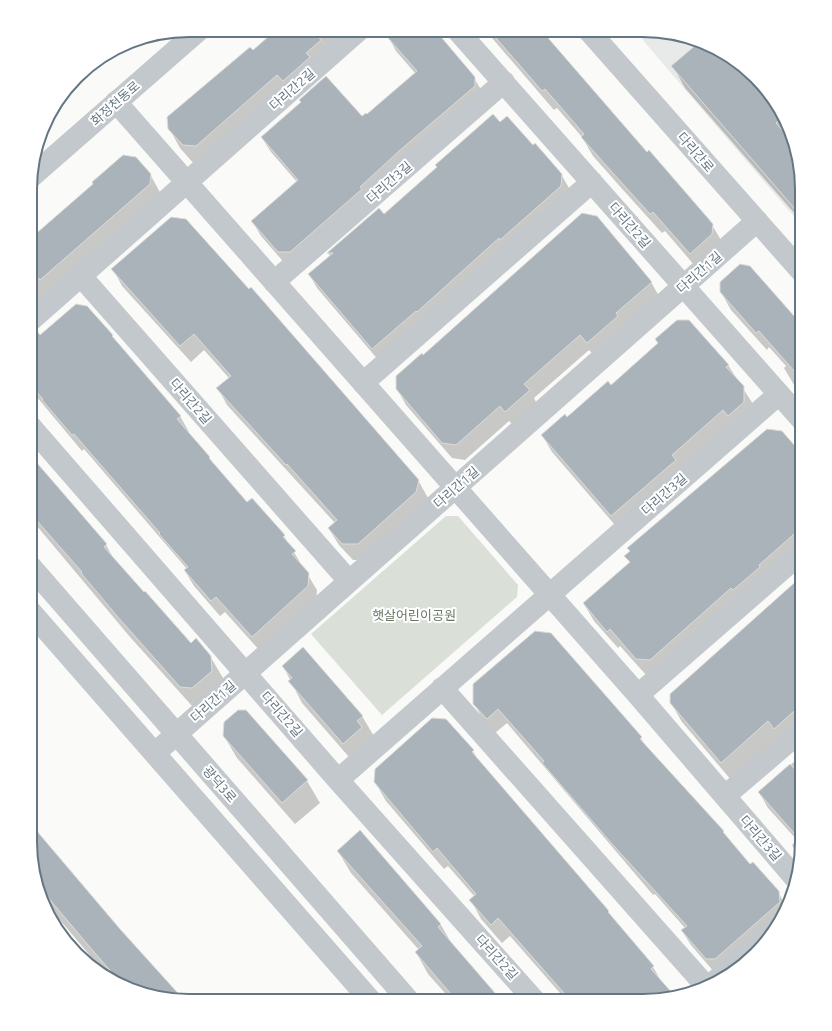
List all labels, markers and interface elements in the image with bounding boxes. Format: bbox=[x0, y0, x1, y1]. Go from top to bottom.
street label: 다리간2길 bbox=[267, 66, 317, 112]
street label: 화정천동로 bbox=[88, 78, 142, 128]
street label: 다리간로 bbox=[675, 129, 717, 175]
street label: 다리간3길 bbox=[364, 159, 414, 205]
street label: 다리간2길 bbox=[607, 200, 653, 250]
street label: 다리간1길 bbox=[674, 249, 724, 295]
street label: 다리간2길 bbox=[168, 376, 214, 426]
street label: 다리간1길 bbox=[431, 464, 481, 510]
street label: 다리간3길 bbox=[639, 471, 689, 517]
park label: 햇살어린이공원 bbox=[372, 608, 456, 622]
street label: 다리간1길 bbox=[188, 678, 238, 724]
street label: 다리간2길 bbox=[259, 689, 305, 739]
street label: 광덕3로 bbox=[201, 763, 239, 805]
street label: 다리간3길 bbox=[738, 813, 784, 863]
street label: 다리간2길 bbox=[473, 932, 521, 982]

